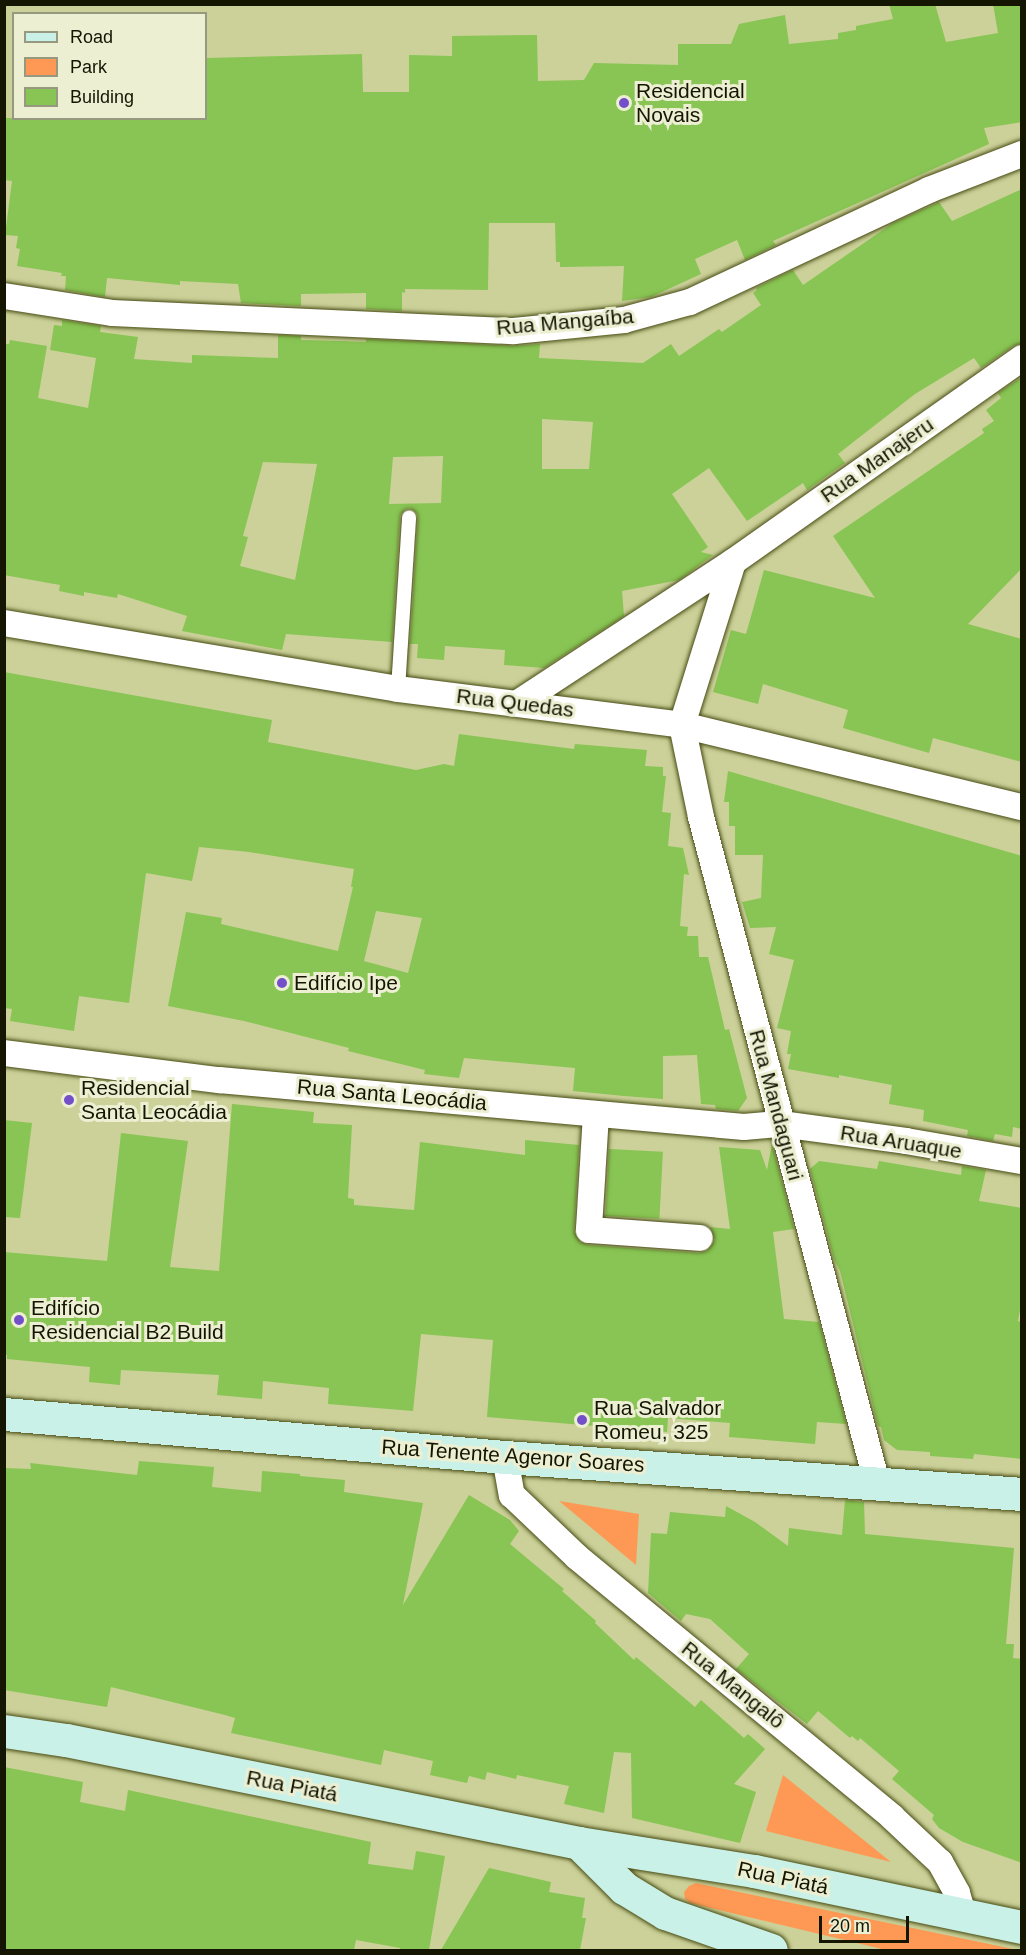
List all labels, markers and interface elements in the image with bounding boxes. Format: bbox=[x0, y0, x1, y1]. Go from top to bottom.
legend bbox=[12, 12, 207, 120]
text: Road bbox=[70, 27, 113, 47]
text: Park bbox=[70, 57, 107, 77]
place label: Residencial Novais bbox=[636, 78, 745, 128]
text: Building bbox=[70, 87, 134, 107]
marker: Residencial Novais bbox=[617, 96, 631, 110]
street label: Rua Mangaíba bbox=[495, 303, 635, 341]
street label: Rua Manajeru bbox=[816, 412, 938, 508]
street label: Rua Quedas bbox=[455, 683, 575, 723]
place label: Edifício Ipe bbox=[294, 970, 398, 996]
marker: Edifício Ipe bbox=[275, 976, 289, 990]
street label: Rua Mandaguari bbox=[744, 1027, 808, 1183]
street label: Rua Santa Leocádia bbox=[296, 1074, 488, 1116]
place label: Residencial Santa Leocádia bbox=[81, 1075, 227, 1125]
marker: Residencial Santa Leocádia bbox=[62, 1093, 76, 1107]
street label: Rua Aruaque bbox=[838, 1120, 964, 1164]
place label: Edifício Residencial B2 Build bbox=[31, 1295, 224, 1345]
marker: Edifício Residencial B2 Build bbox=[12, 1313, 26, 1327]
place label: Rua Salvador Romeu, 325 bbox=[594, 1395, 721, 1445]
marker: Rua Salvador Romeu, 325 bbox=[575, 1413, 589, 1427]
street label: Rua Tenente Agenor Soares bbox=[380, 1434, 646, 1478]
street label: Rua Mangalô bbox=[677, 1636, 789, 1734]
street label: Rua Piatá bbox=[244, 1765, 340, 1807]
street label: Rua Piatá bbox=[735, 1856, 831, 1900]
scale bar bbox=[822, 1904, 912, 1942]
text: 20 m bbox=[830, 1916, 870, 1936]

